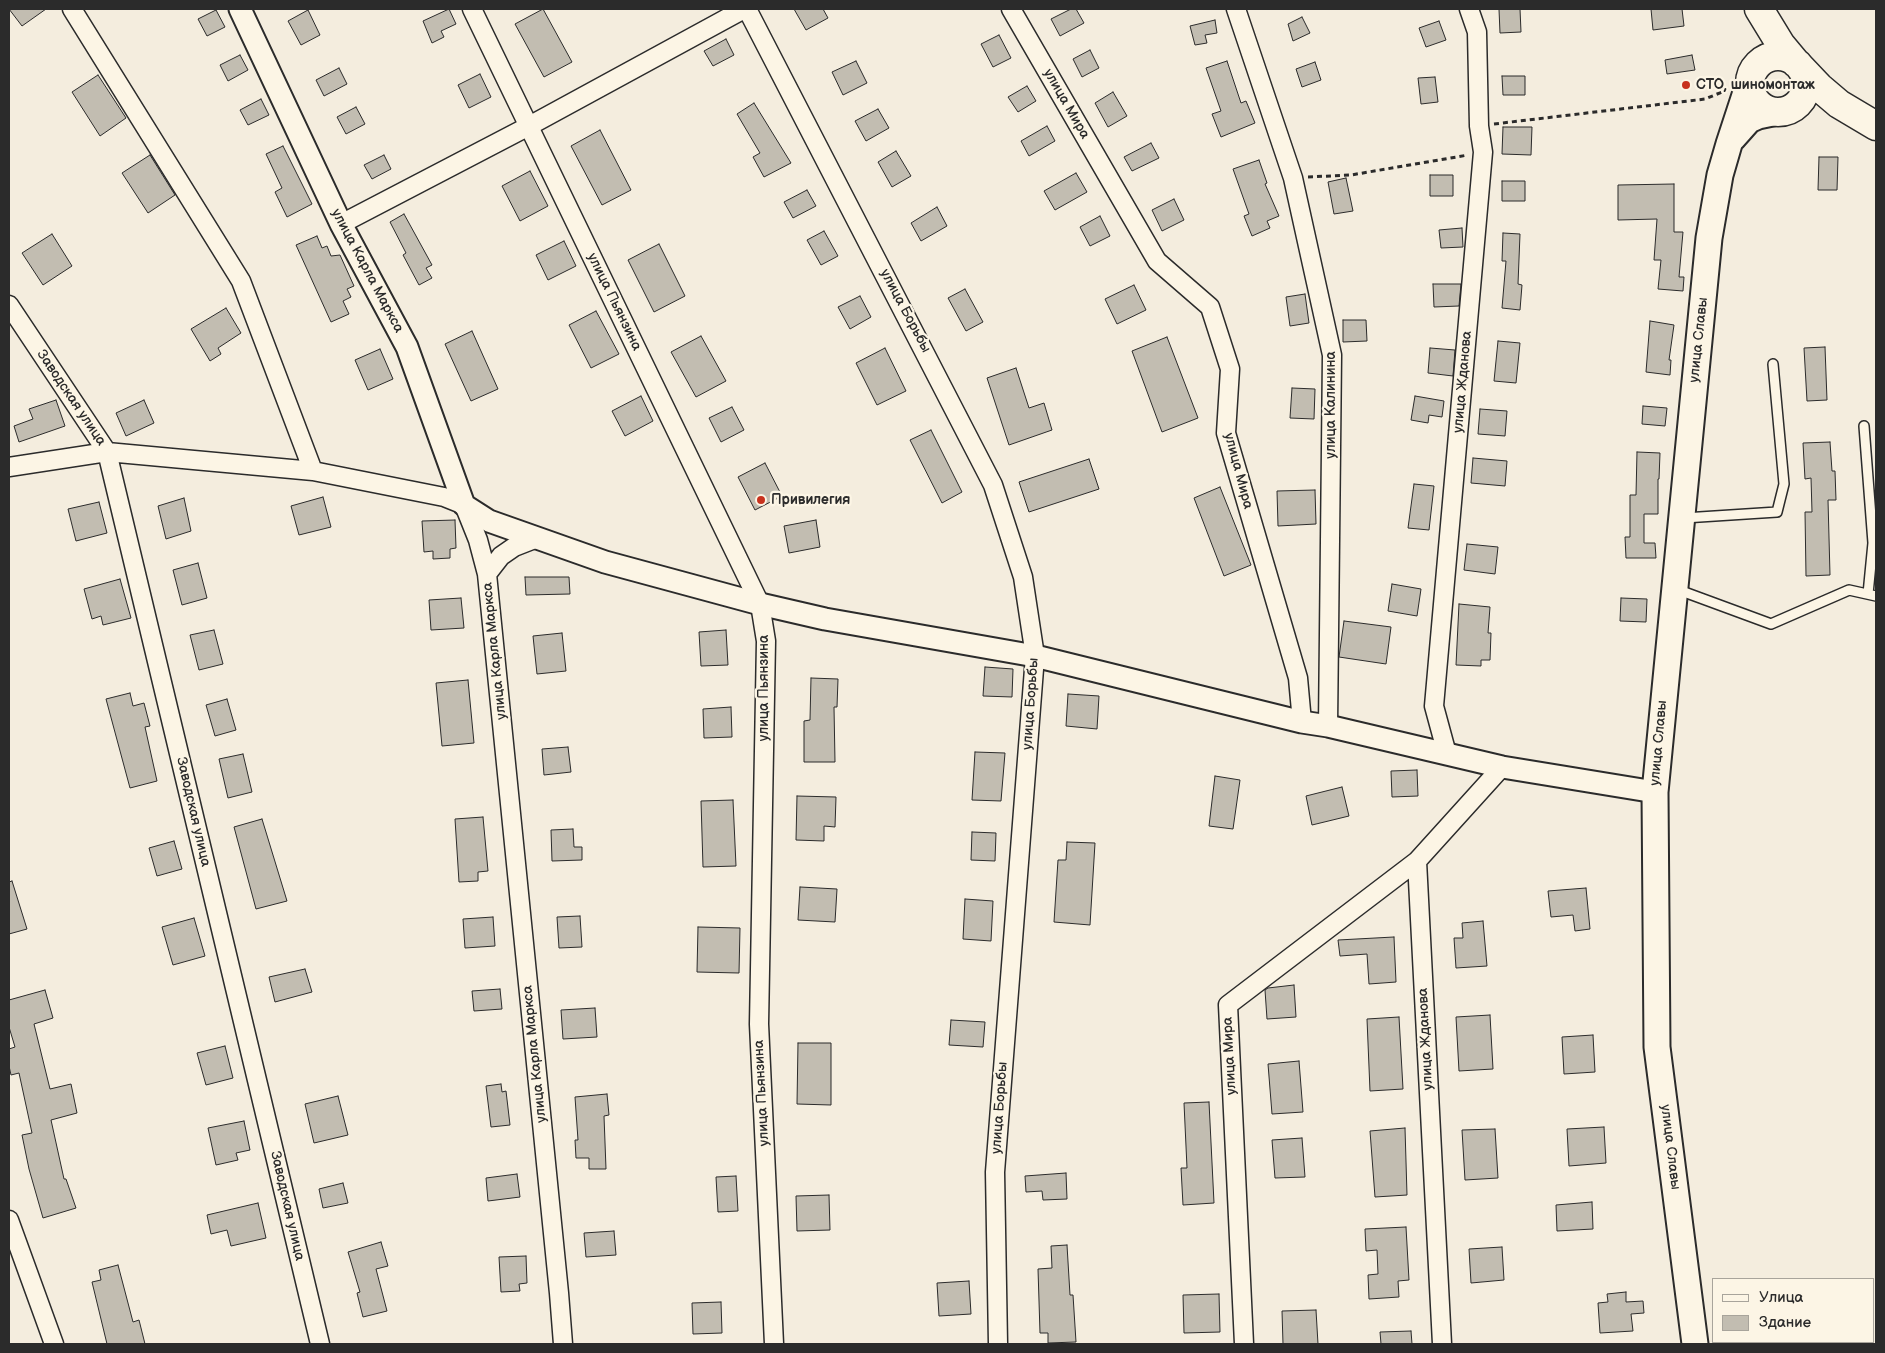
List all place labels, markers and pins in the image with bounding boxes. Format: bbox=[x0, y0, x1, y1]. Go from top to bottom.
place label: СТО, шиномонтаж bbox=[1696, 77, 1815, 93]
marker: СТО, шиномонтаж bbox=[1680, 79, 1692, 91]
place label: Привилегия bbox=[771, 492, 850, 508]
marker: Привилегия bbox=[755, 494, 767, 506]

